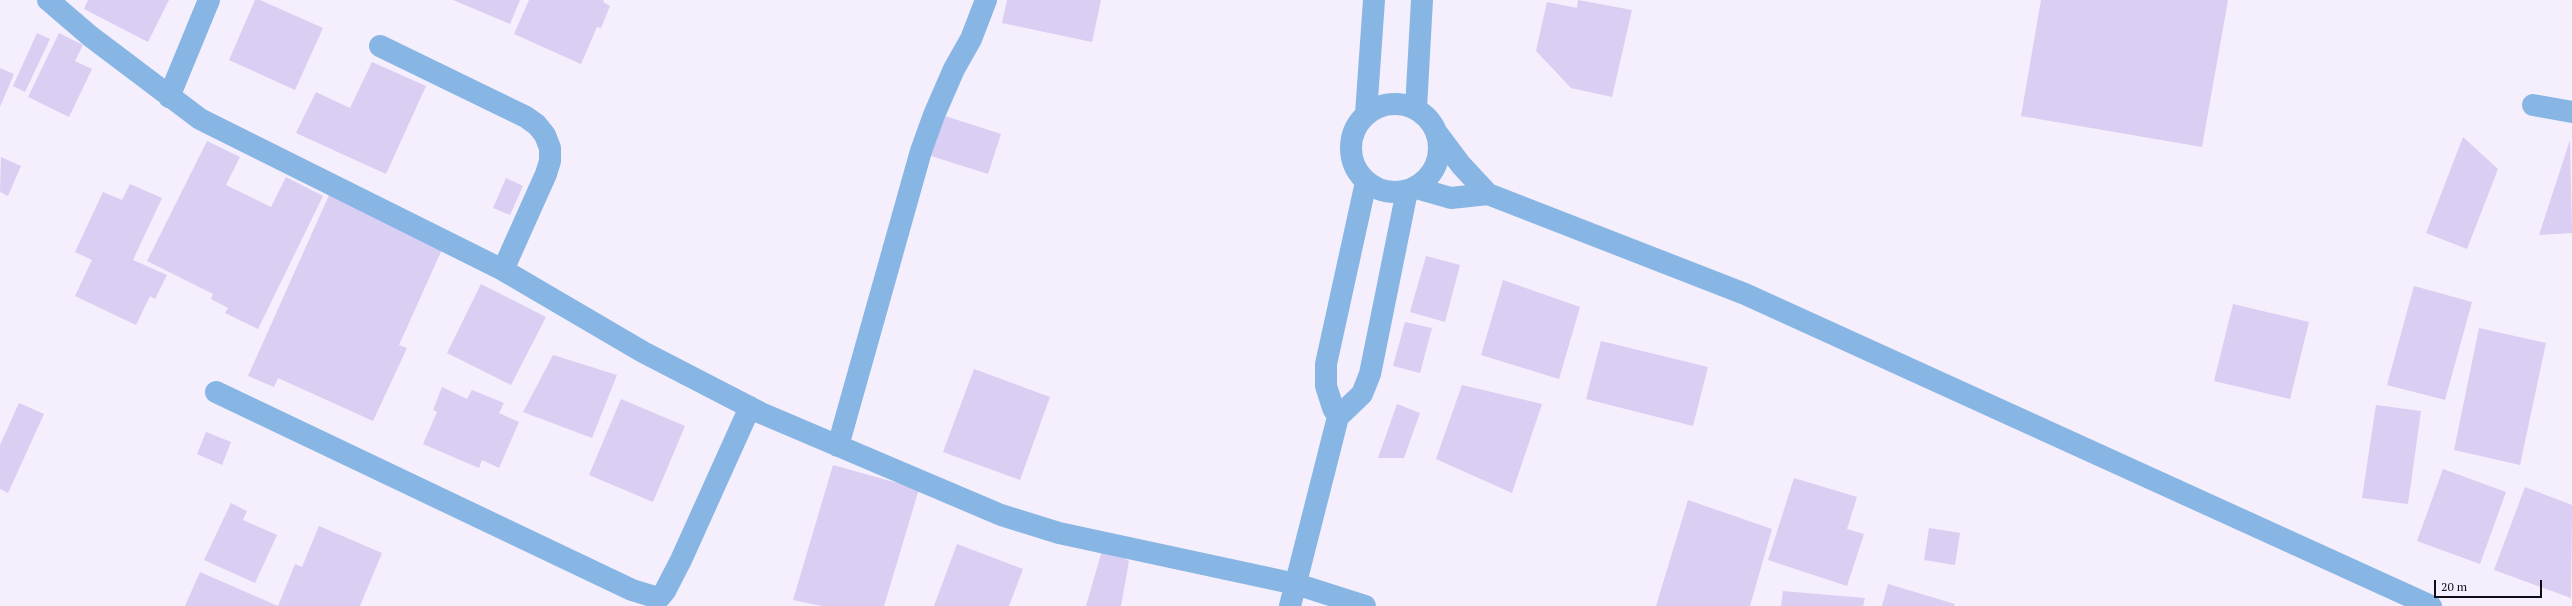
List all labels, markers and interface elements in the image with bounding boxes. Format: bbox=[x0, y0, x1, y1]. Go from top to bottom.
scale bar bbox=[2436, 572, 2544, 598]
text: 20 m bbox=[2441, 579, 2467, 594]

